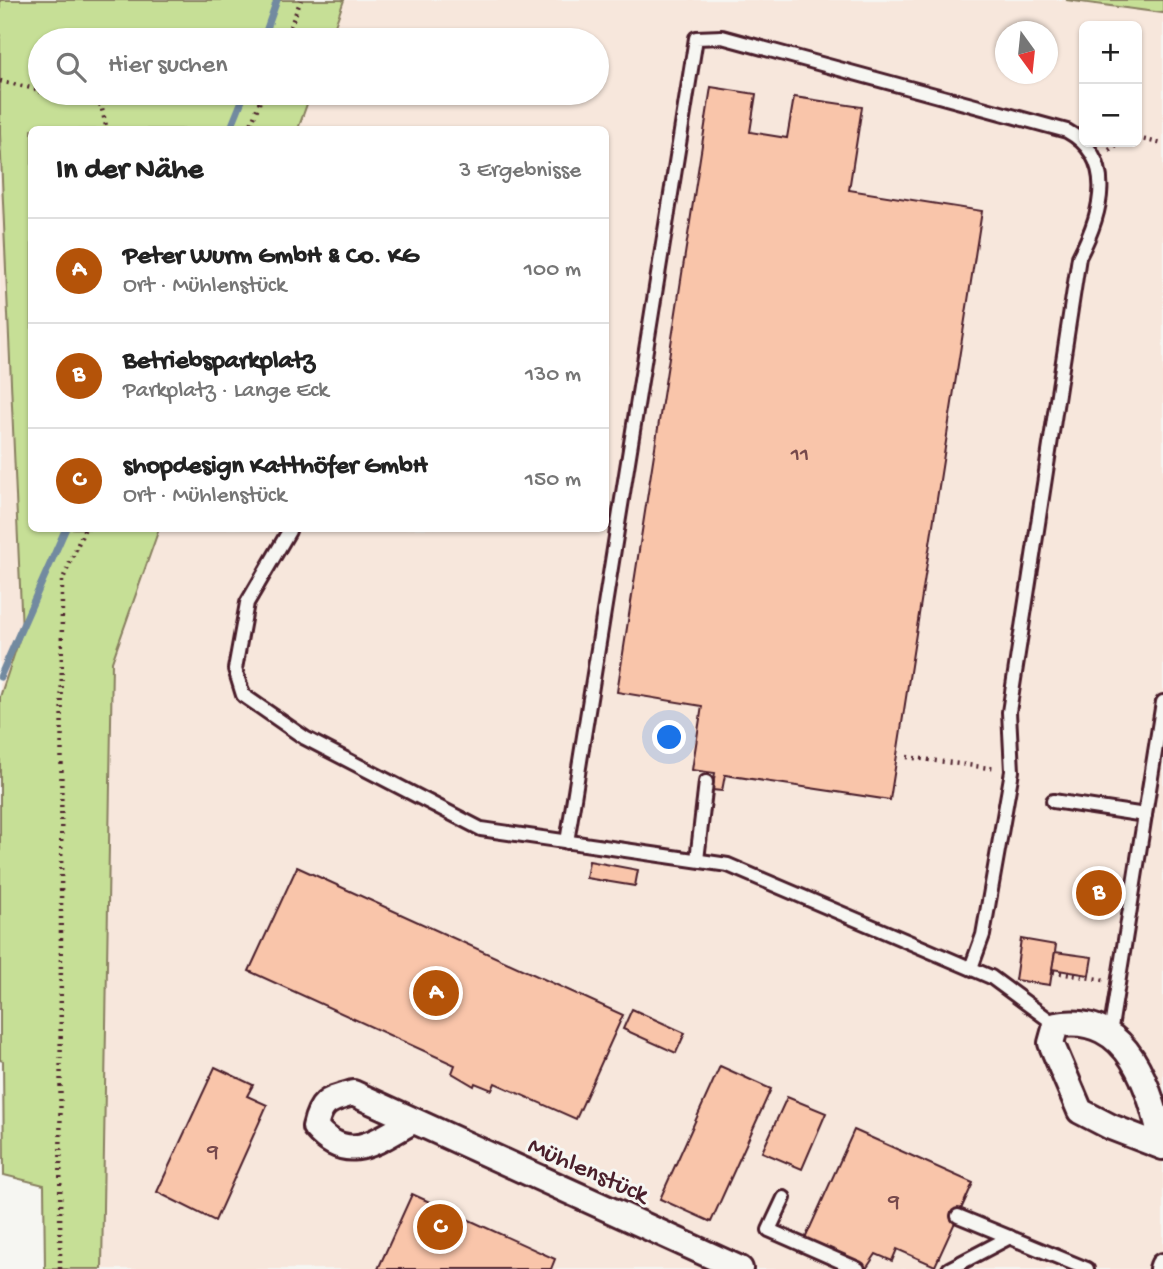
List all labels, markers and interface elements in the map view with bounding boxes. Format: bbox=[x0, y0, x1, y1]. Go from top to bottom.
north arrow bbox=[995, 21, 1058, 84]
map controls bbox=[1079, 21, 1142, 147]
button: + bbox=[1079, 21, 1142, 84]
search box bbox=[28, 28, 609, 105]
icon: search bbox=[52, 48, 90, 86]
text: Hier suchen bbox=[108, 51, 228, 82]
button: − bbox=[1079, 84, 1142, 147]
text: In der Nähe bbox=[56, 154, 203, 189]
text: 3 Ergebnisse bbox=[459, 158, 581, 185]
text: Peter Wurm GmbH & Co. KG bbox=[123, 242, 419, 273]
text: A bbox=[72, 257, 86, 284]
text: 100 m bbox=[524, 257, 581, 284]
text: Ort · Mühlenstück bbox=[123, 273, 286, 300]
text: Betriebsparkplatz bbox=[123, 347, 315, 378]
text: B bbox=[73, 362, 85, 389]
text: 130 m bbox=[525, 362, 581, 389]
text: Parkplatz · Lange Eck bbox=[123, 378, 329, 405]
house number: 11 bbox=[790, 442, 809, 469]
text: shopdesign Katthöfer GmbH bbox=[123, 452, 428, 483]
text: C bbox=[73, 467, 85, 494]
text: 150 m bbox=[525, 467, 581, 494]
text: Ort · Mühlenstück bbox=[123, 483, 286, 510]
your location bbox=[652, 720, 686, 754]
pin: B bbox=[1076, 867, 1122, 919]
pin: A bbox=[413, 967, 459, 1019]
street label: Mühlenstück bbox=[522, 1132, 654, 1213]
house number: 9 bbox=[206, 1139, 219, 1166]
house number: 9 bbox=[887, 1189, 900, 1216]
pin: C bbox=[417, 1201, 463, 1253]

